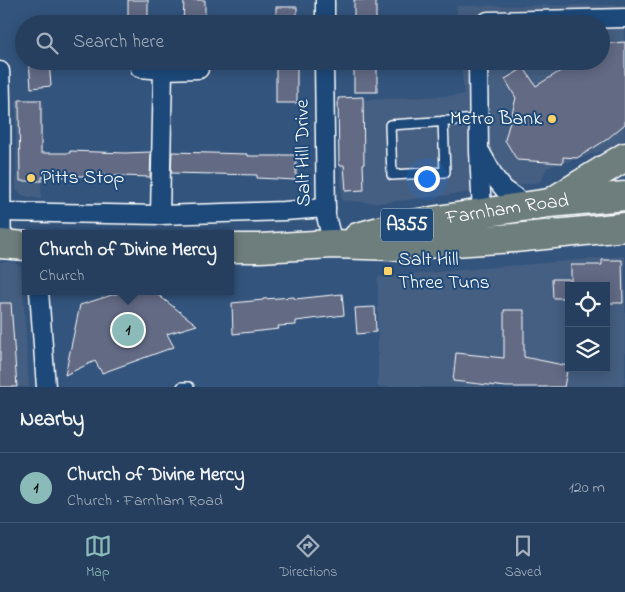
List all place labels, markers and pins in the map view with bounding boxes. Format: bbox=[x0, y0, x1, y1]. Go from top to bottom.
place label: Metro Bank bbox=[450, 105, 542, 134]
marker: Metro Bank bbox=[546, 113, 558, 125]
place label: Pitts Stop bbox=[41, 164, 125, 193]
marker: Pitts Stop bbox=[25, 172, 37, 184]
place label: Salt Hill Three Tuns bbox=[398, 246, 490, 298]
marker: Salt Hill Three Tuns bbox=[382, 265, 394, 277]
pin: 1 bbox=[112, 311, 144, 349]

